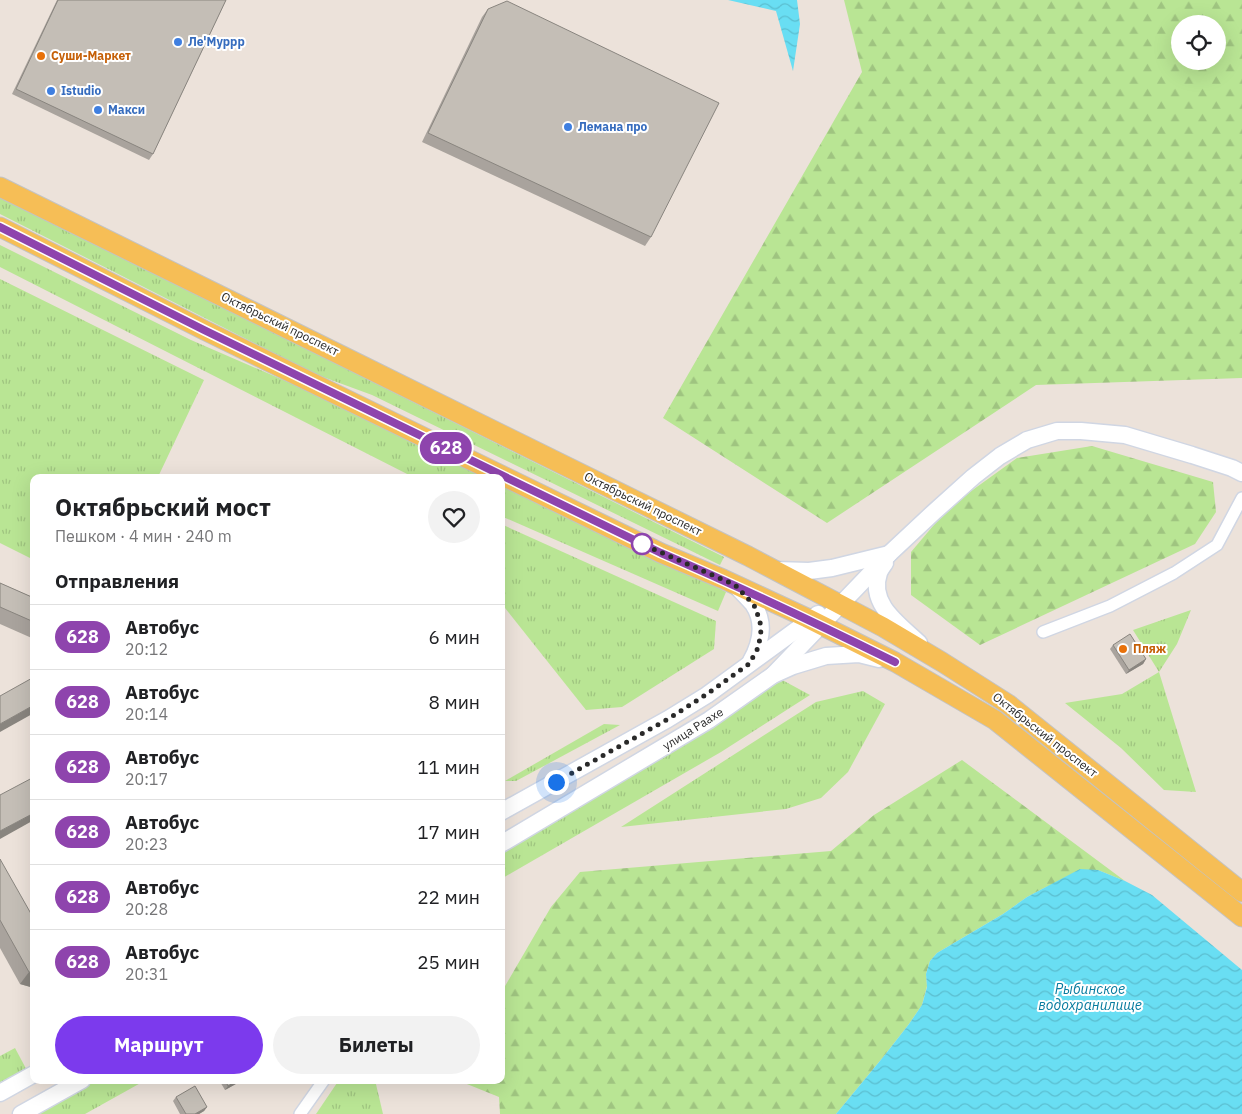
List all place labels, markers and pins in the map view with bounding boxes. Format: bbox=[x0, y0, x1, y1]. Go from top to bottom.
place label: Ле'Муррр bbox=[188, 34, 245, 49]
marker: Ле'Муррр bbox=[172, 36, 184, 48]
place label: Суши-Маркет bbox=[51, 48, 131, 63]
marker: Суши-Маркет bbox=[35, 50, 47, 62]
place label: Istudio bbox=[61, 83, 102, 98]
marker: Istudio bbox=[45, 85, 57, 97]
place label: Макси bbox=[108, 102, 145, 117]
marker: Макси bbox=[92, 104, 104, 116]
place label: Лемана про bbox=[578, 119, 648, 134]
marker: Лемана про bbox=[562, 121, 574, 133]
unlabelled marker bbox=[631, 533, 653, 555]
place label: Пляж bbox=[1133, 641, 1166, 656]
marker: Пляж bbox=[1117, 643, 1129, 655]

